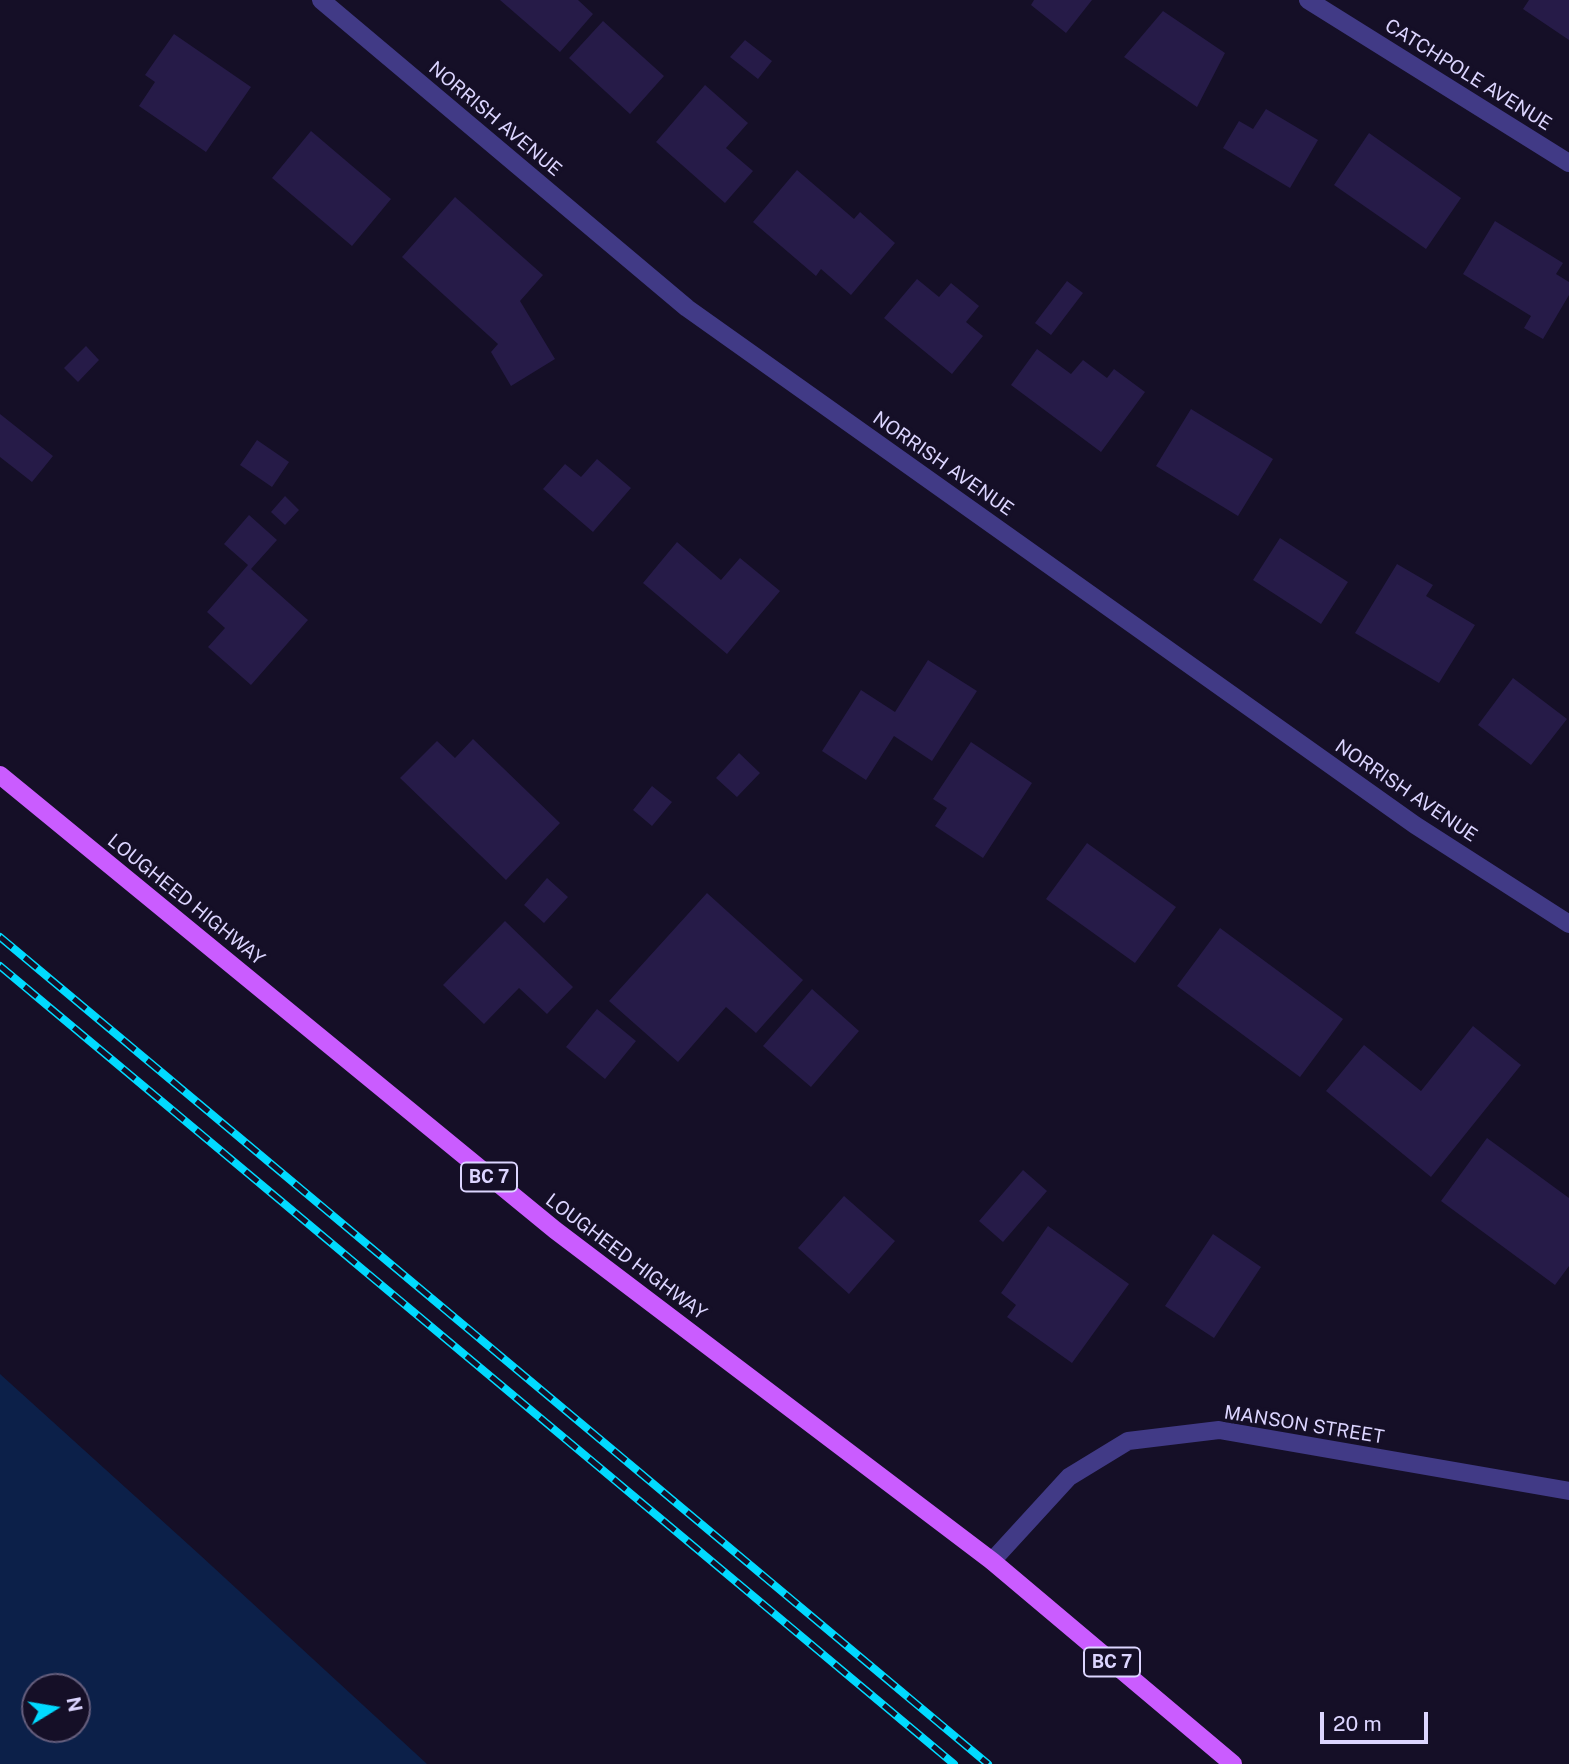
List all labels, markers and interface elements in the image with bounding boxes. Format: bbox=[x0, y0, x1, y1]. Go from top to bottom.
street label: CATCHPOLE AVENUE bbox=[1380, 14, 1556, 136]
street label: NORRISH AVENUE bbox=[424, 57, 566, 181]
street label: NORRISH AVENUE bbox=[868, 407, 1018, 521]
street label: NORRISH AVENUE bbox=[1331, 735, 1481, 847]
street label: LOUGHEED HIGHWAY bbox=[103, 830, 269, 970]
road number: BC 7 bbox=[461, 1162, 517, 1192]
street label: LOUGHEED HIGHWAY bbox=[541, 1189, 711, 1325]
street label: MANSON STREET bbox=[1222, 1401, 1386, 1449]
road number: BC 7 bbox=[1084, 1647, 1140, 1676]
north arrow bbox=[21, 1673, 91, 1743]
text: N bbox=[62, 1695, 87, 1714]
scale bar bbox=[1324, 1698, 1432, 1742]
text: 20 m bbox=[1333, 1711, 1382, 1736]

